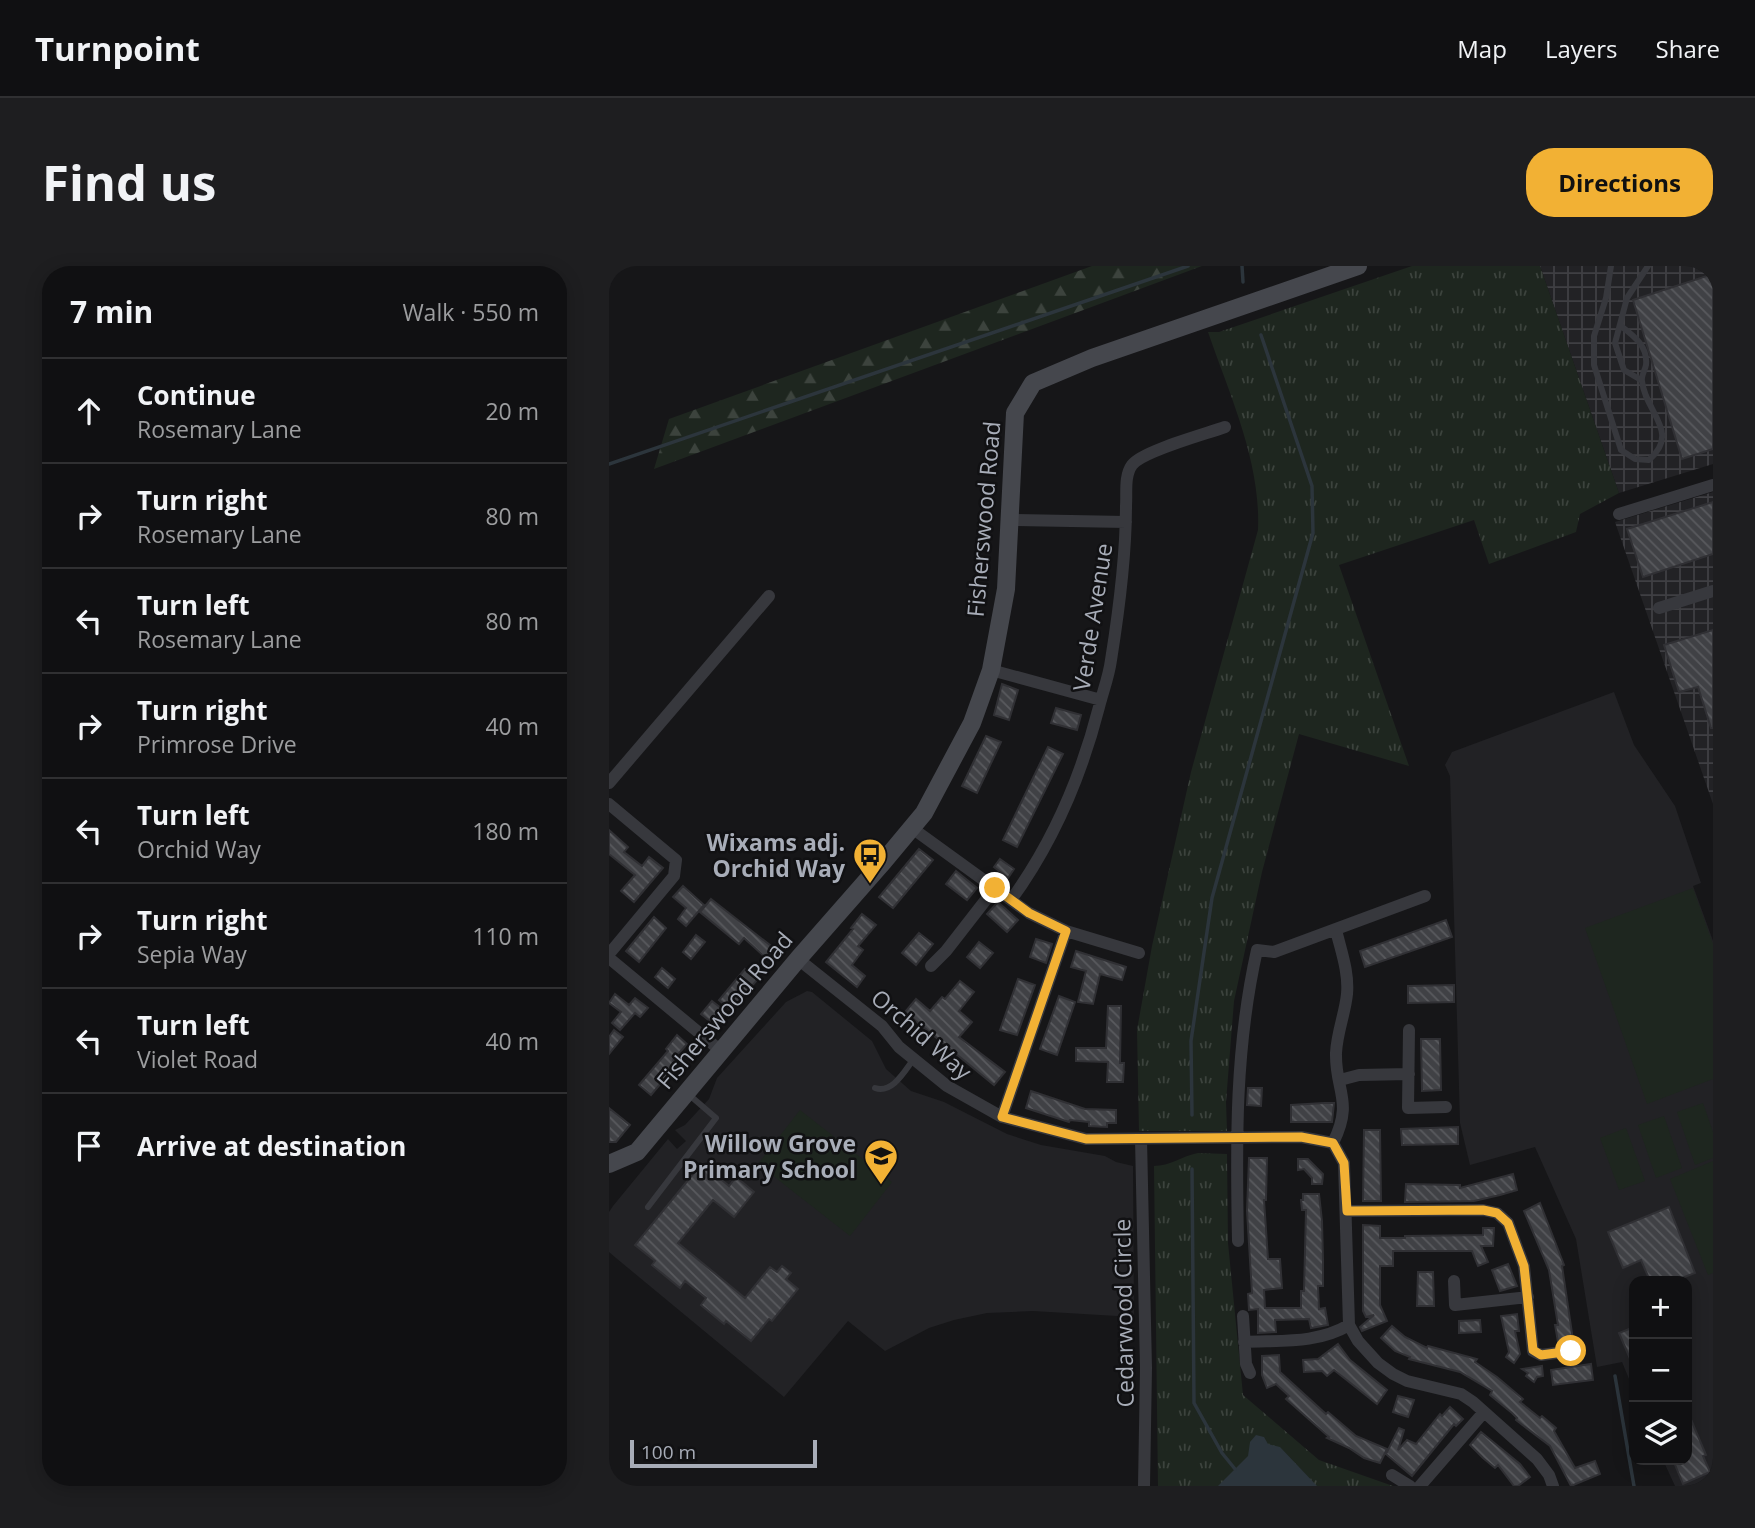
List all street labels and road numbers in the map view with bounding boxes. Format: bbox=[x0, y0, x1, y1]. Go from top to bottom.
street label: Fisherswood Road bbox=[958, 420, 1008, 618]
street label: Verde Avenue bbox=[1065, 541, 1119, 693]
street label: Fisherswood Road bbox=[649, 924, 799, 1096]
street label: Orchid Way bbox=[865, 981, 980, 1087]
street label: Cedarwood Circle bbox=[1105, 1218, 1141, 1408]

